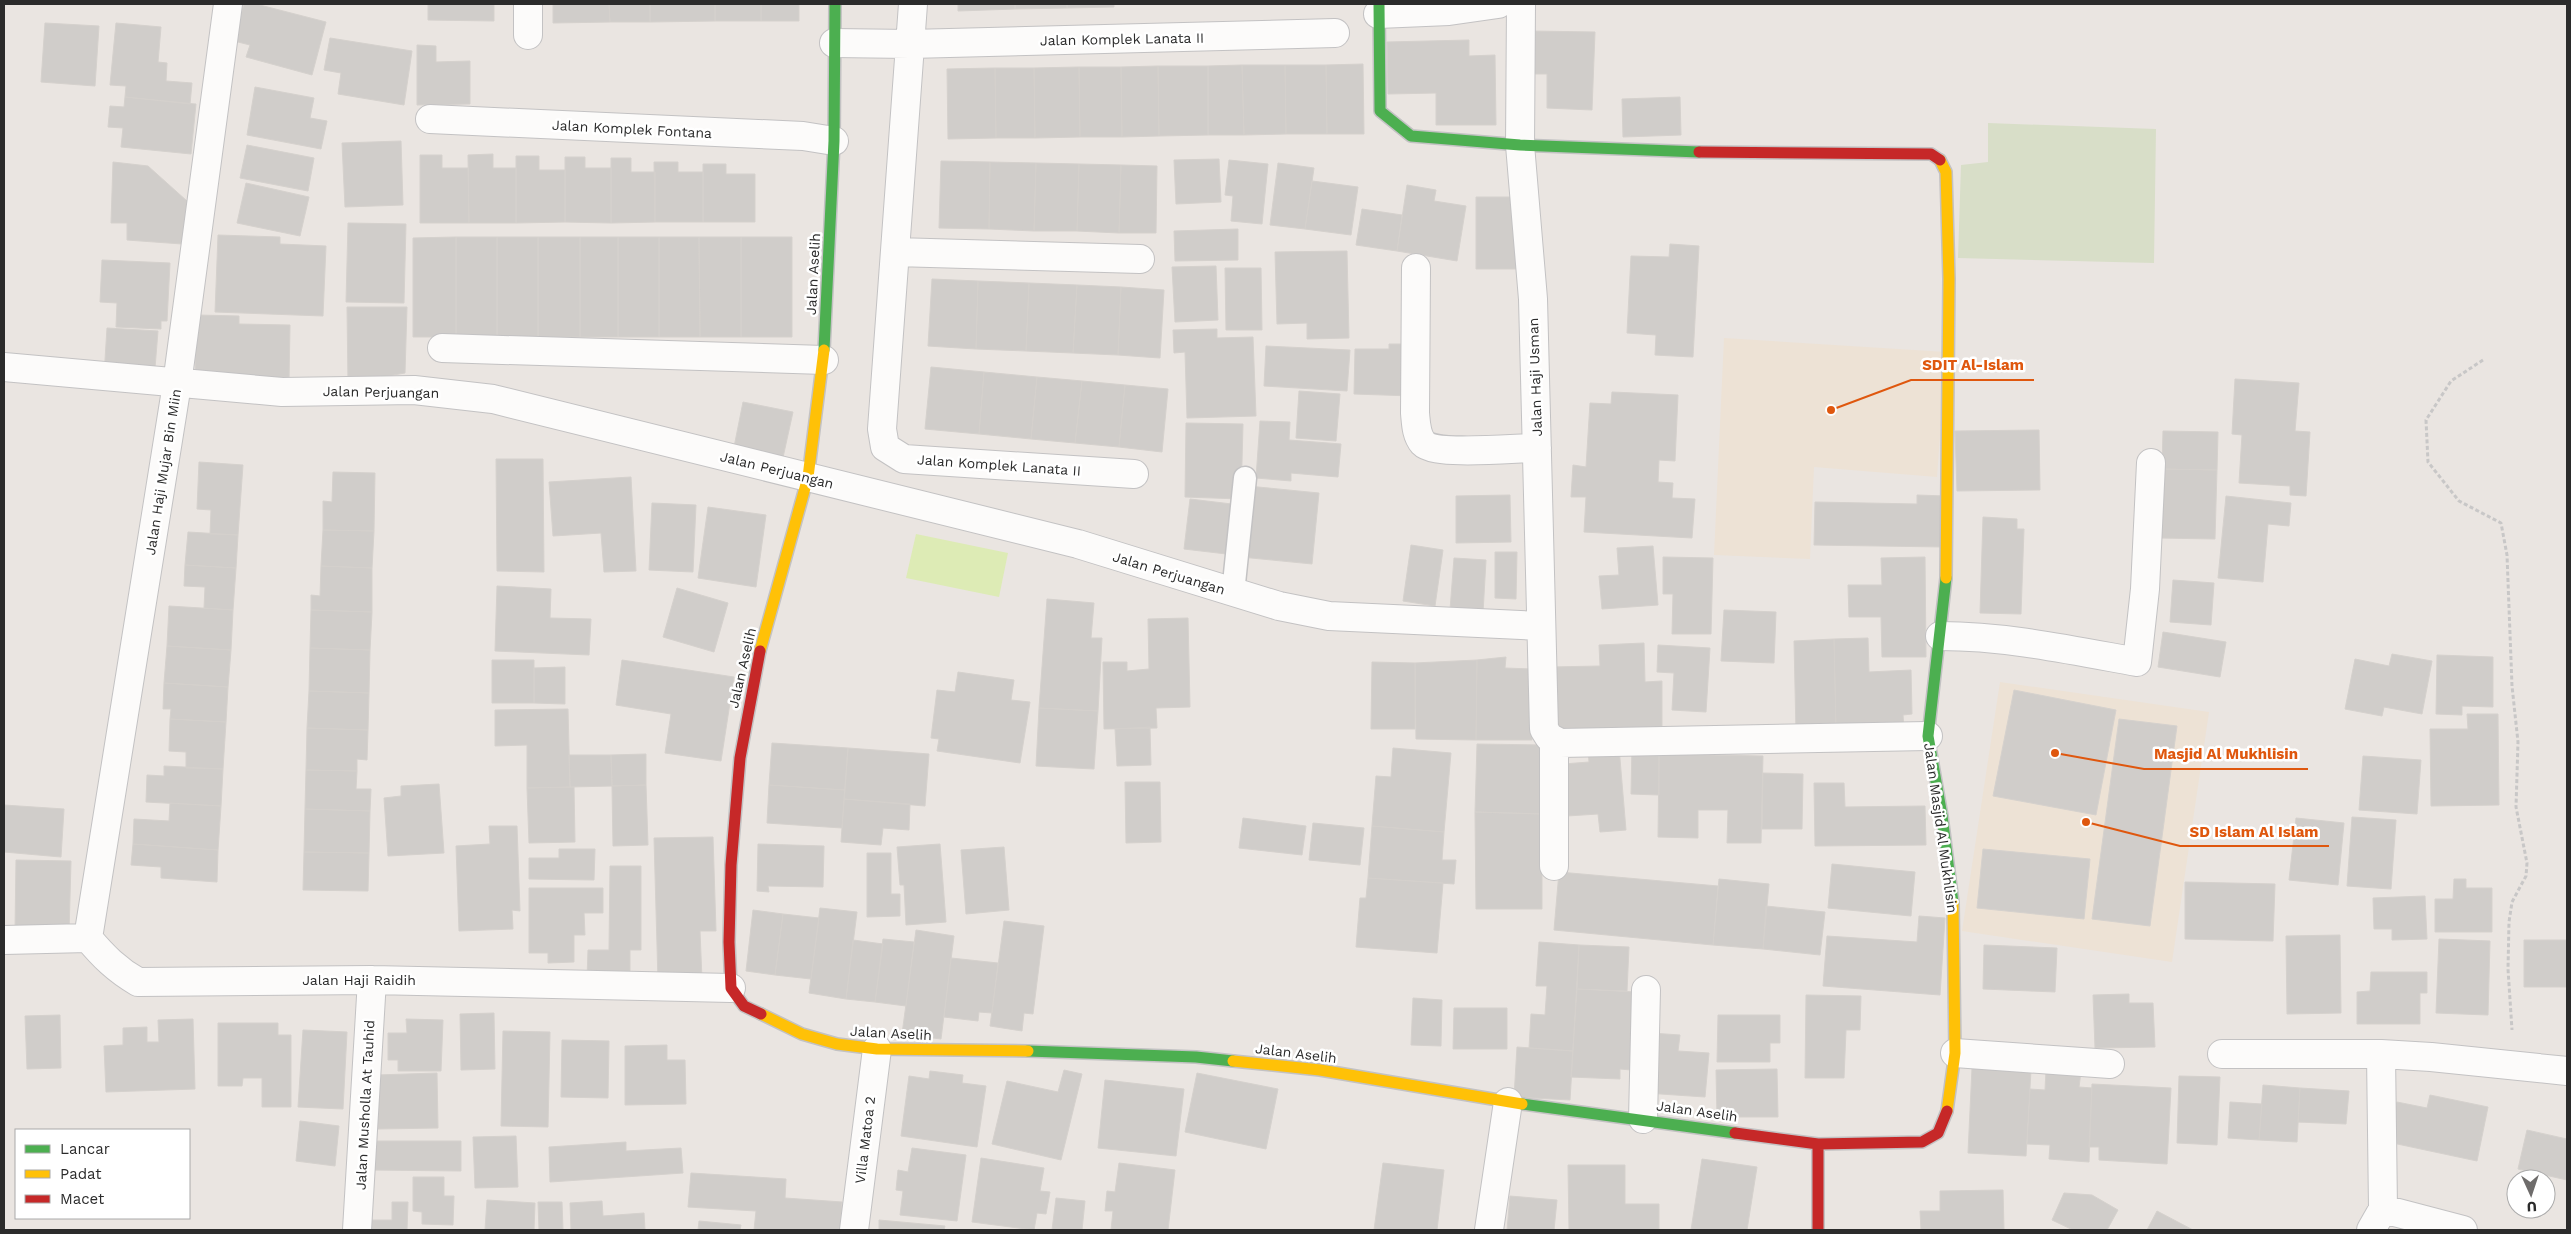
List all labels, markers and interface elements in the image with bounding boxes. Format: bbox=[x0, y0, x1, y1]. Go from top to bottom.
street label: Jalan Komplek Lanata II bbox=[1040, 30, 1204, 48]
street label: Jalan Komplek Fontana bbox=[552, 117, 713, 141]
street label: Jalan Aselih bbox=[803, 233, 823, 315]
street label: Jalan Haji Usman bbox=[1525, 317, 1545, 437]
callout: SDIT Al-Islam bbox=[1911, 350, 2034, 380]
text: SDIT Al-Islam bbox=[1922, 356, 2024, 374]
street label: Jalan Perjuangan bbox=[323, 383, 439, 401]
street label: Jalan Haji Mujar Bin Miin bbox=[142, 388, 184, 556]
street label: Jalan Perjuangan bbox=[719, 448, 835, 492]
street label: Jalan Komplek Lanata II bbox=[917, 451, 1081, 479]
street label: Jalan Perjuangan bbox=[1111, 548, 1227, 598]
street label: Jalan Aselih bbox=[725, 626, 759, 710]
callout: Masjid Al Mukhlisin bbox=[2144, 739, 2308, 769]
street label: Jalan Masjid Al Mukhlisin bbox=[1921, 742, 1961, 914]
text: Masjid Al Mukhlisin bbox=[2154, 745, 2298, 763]
callout: SD Islam Al Islam bbox=[2180, 816, 2329, 846]
text: SD Islam Al Islam bbox=[2190, 823, 2318, 841]
street label: Jalan Haji Raidih bbox=[302, 972, 416, 988]
street label: Jalan Musholla At Tauhid bbox=[353, 1020, 377, 1190]
street label: Jalan Aselih bbox=[850, 1023, 932, 1043]
street label: Jalan Aselih bbox=[1254, 1040, 1338, 1066]
street label: Villa Matoa 2 bbox=[852, 1095, 878, 1185]
street label: Jalan Aselih bbox=[1655, 1097, 1739, 1125]
legend bbox=[15, 1129, 190, 1219]
text: Lancar bbox=[60, 1140, 110, 1158]
text: Padat bbox=[60, 1165, 102, 1183]
north arrow bbox=[2506, 1169, 2556, 1219]
text: Macet bbox=[60, 1190, 105, 1208]
text: U bbox=[2526, 1199, 2537, 1215]

